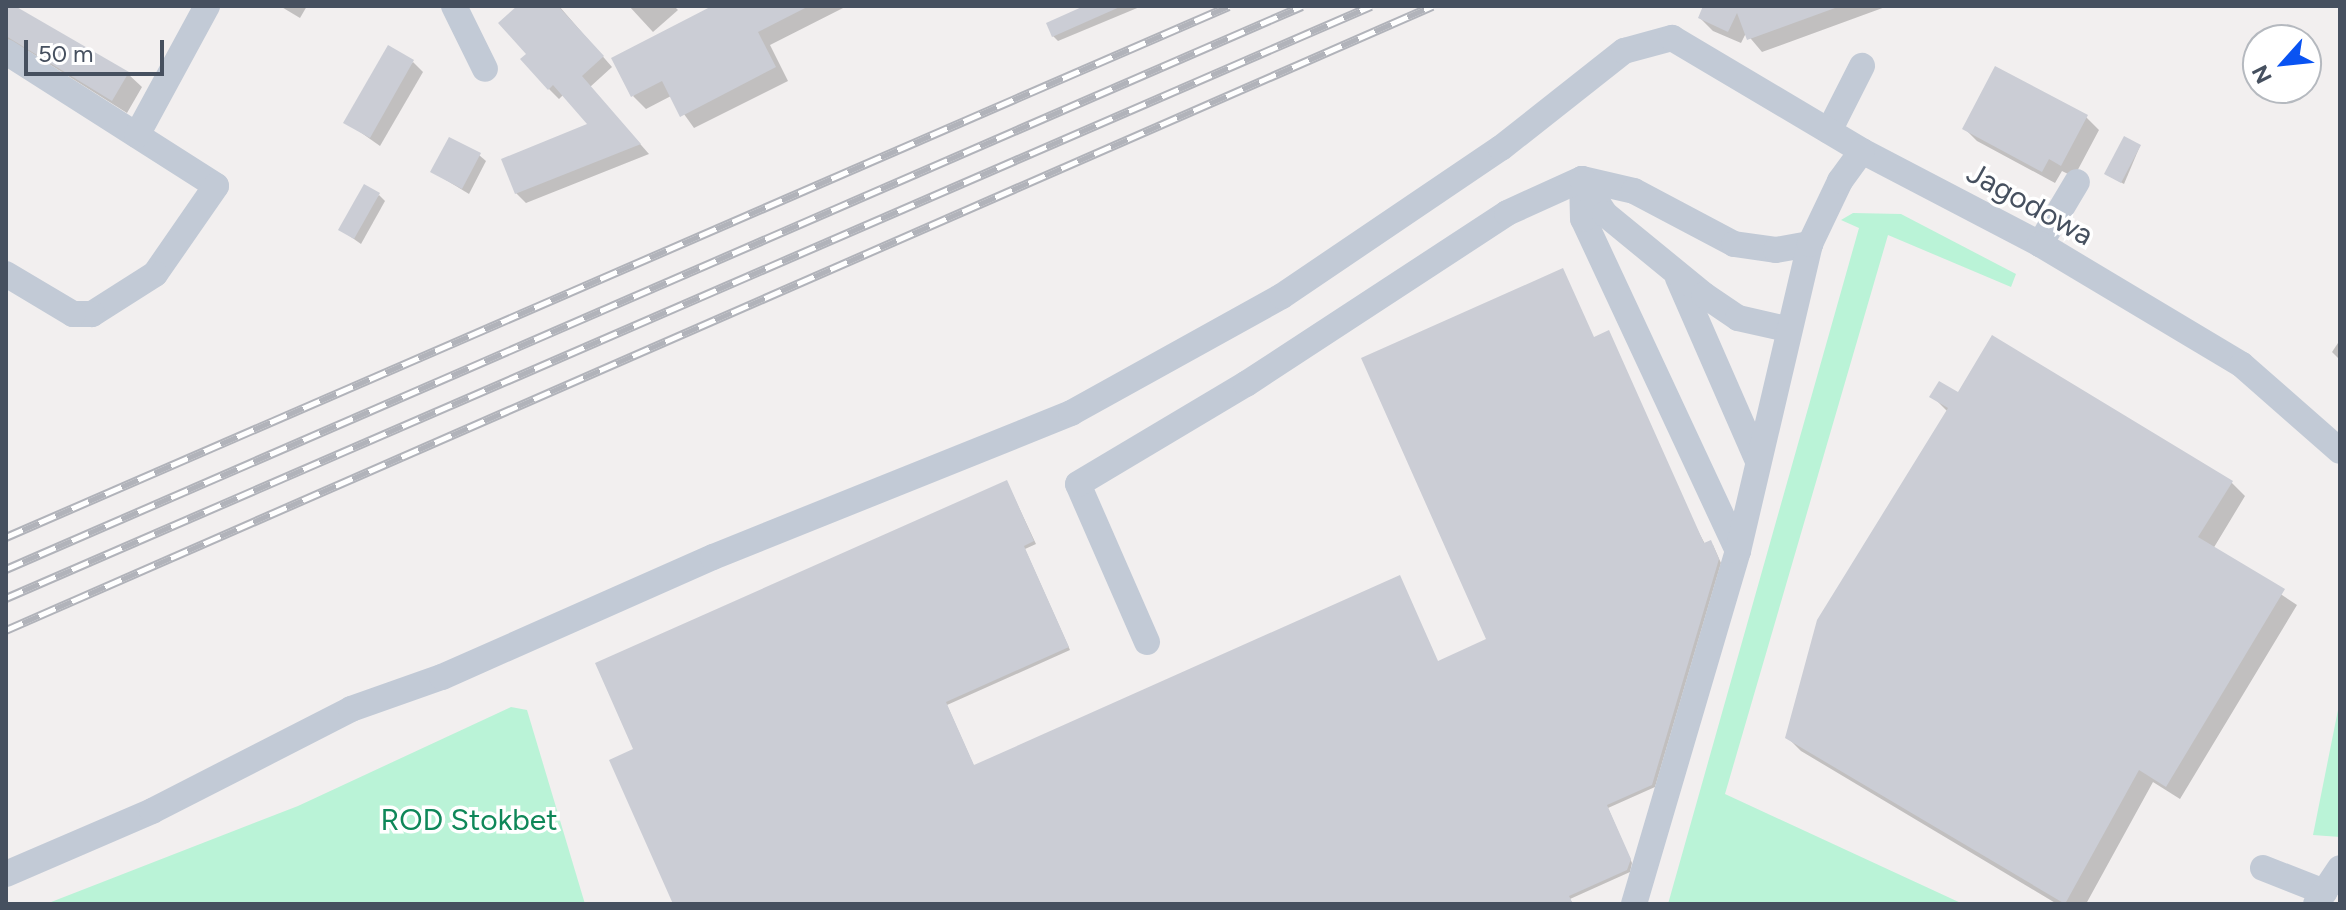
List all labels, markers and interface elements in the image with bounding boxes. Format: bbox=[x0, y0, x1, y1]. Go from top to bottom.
scale bar bbox=[28, 24, 168, 74]
north arrow bbox=[2242, 24, 2322, 104]
text: 50 m bbox=[38, 39, 94, 68]
text: N bbox=[2246, 61, 2278, 88]
street label: Jagodowa bbox=[1961, 155, 2099, 253]
park label: ROD Stokbet bbox=[380, 802, 558, 838]

